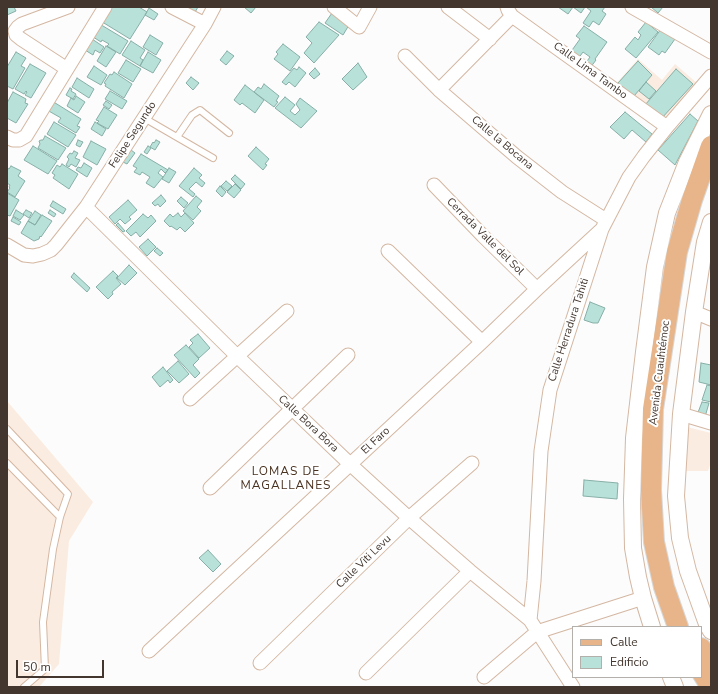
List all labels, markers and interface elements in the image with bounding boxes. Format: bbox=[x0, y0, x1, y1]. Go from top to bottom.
street label: Calle Lima Tambo bbox=[550, 40, 630, 102]
street label: Felipe Segundo bbox=[107, 99, 159, 171]
street label: Calle la Bocana bbox=[468, 113, 536, 173]
street label: Cerrada Valle del Sol bbox=[444, 196, 526, 278]
street label: Calle Herradura Tahiti bbox=[546, 277, 592, 383]
street label: Avenida Cuauhtémoc bbox=[647, 320, 673, 426]
street label: Calle Bora Bora bbox=[275, 393, 341, 455]
street label: El Faro bbox=[359, 425, 393, 457]
district label: LOMAS DE MAGALLANES bbox=[241, 465, 331, 493]
street label: Calle Viti Levu bbox=[334, 533, 394, 591]
legend bbox=[572, 626, 702, 678]
text: Calle bbox=[610, 634, 638, 650]
scale bar bbox=[18, 652, 106, 678]
text: Edificio bbox=[610, 654, 648, 670]
text: 50 m bbox=[23, 659, 51, 675]

